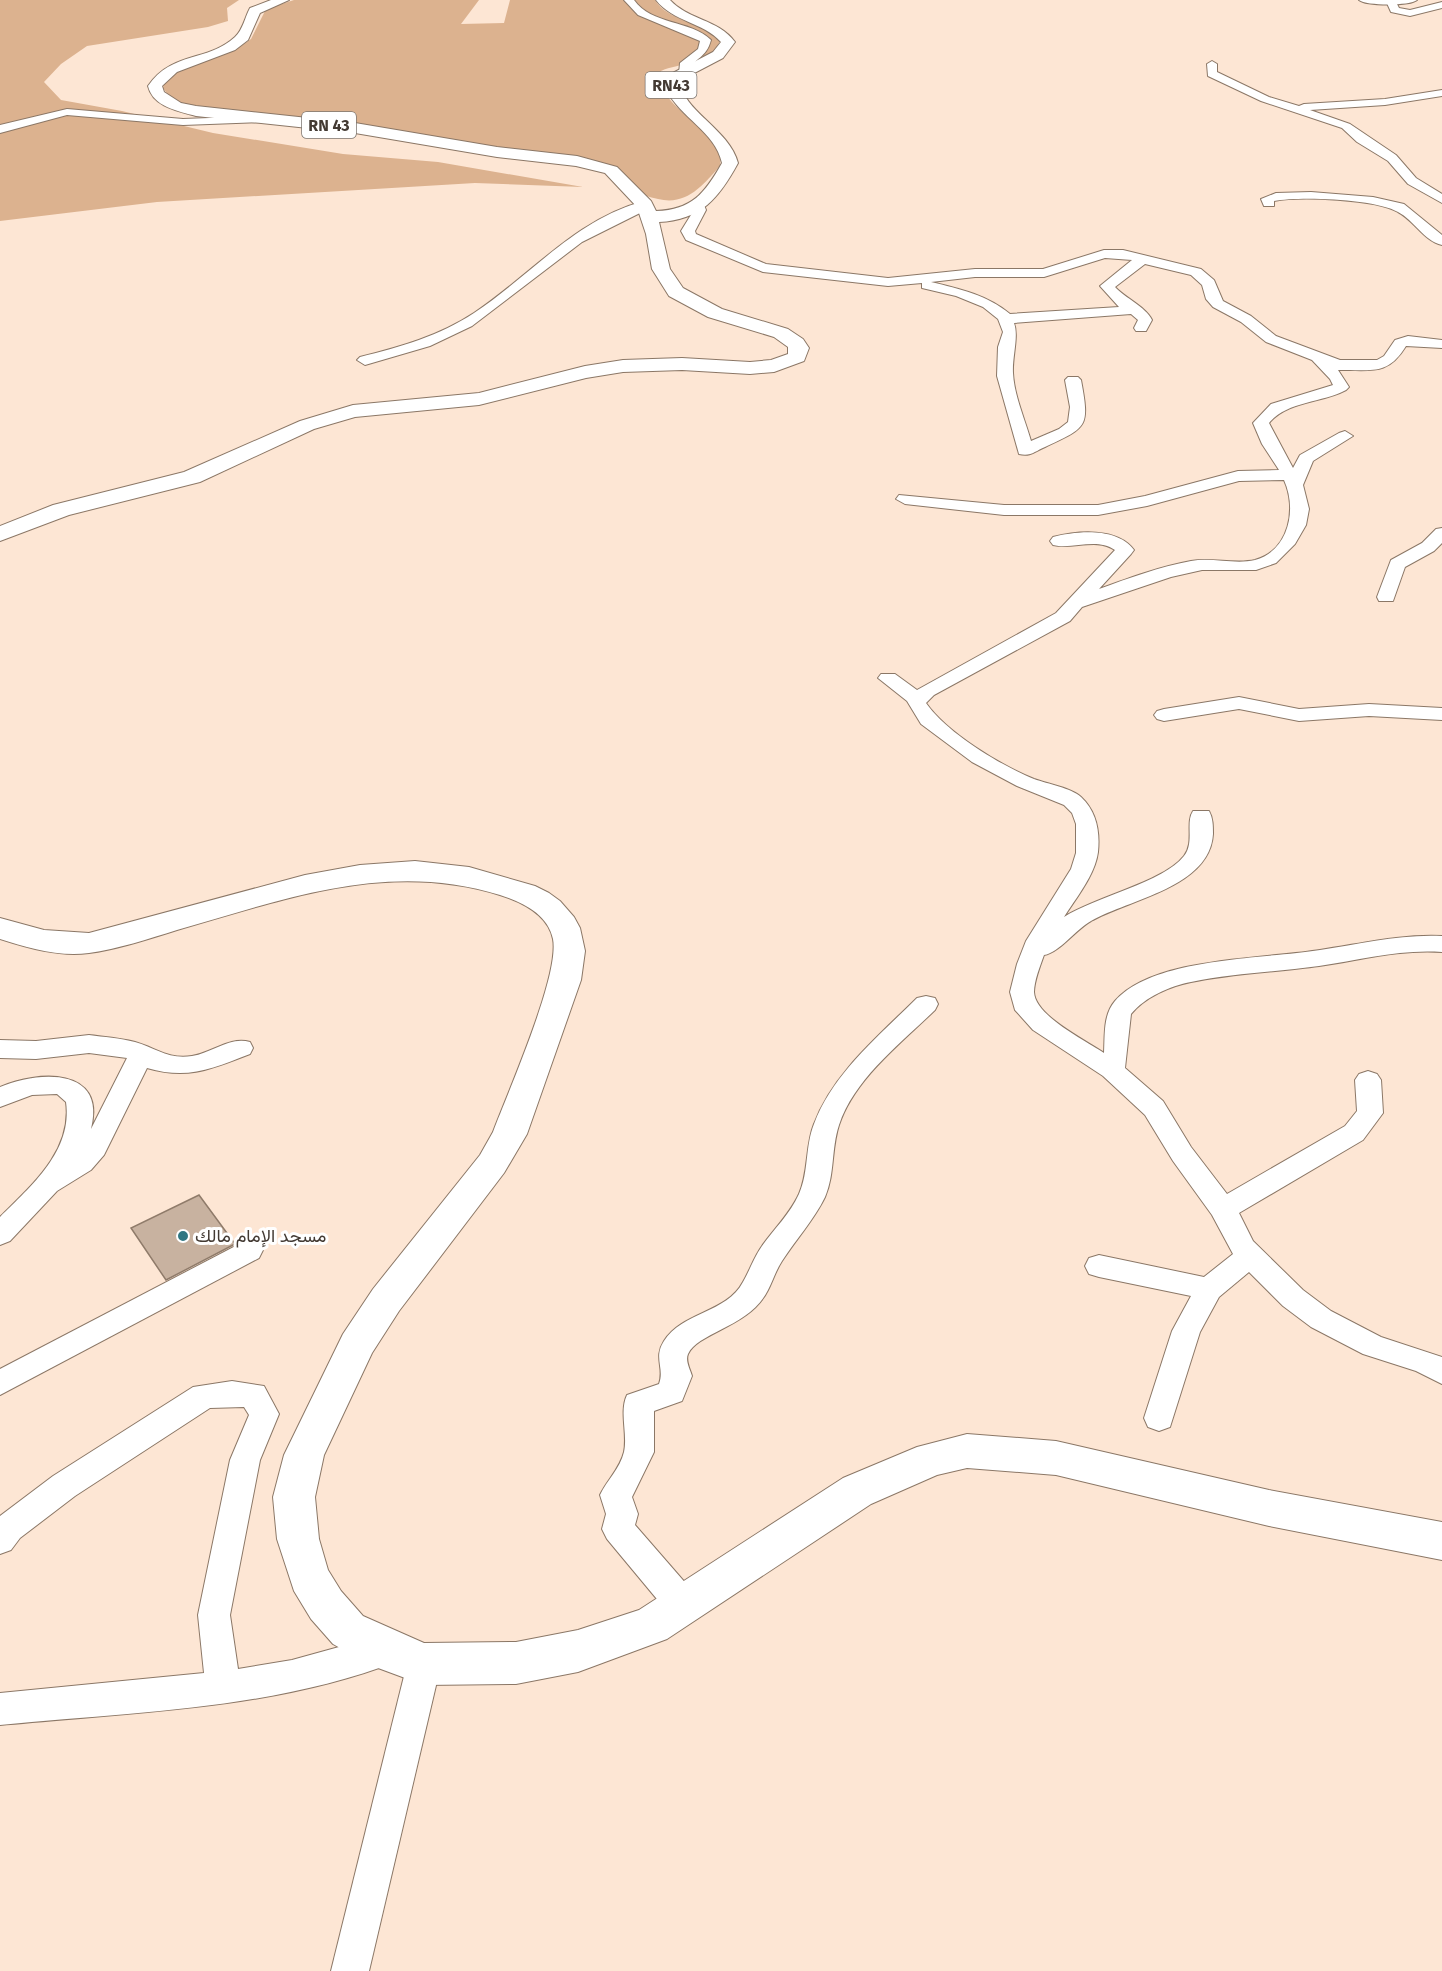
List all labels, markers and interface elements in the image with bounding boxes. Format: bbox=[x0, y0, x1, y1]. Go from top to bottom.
road number: RN43 bbox=[646, 72, 696, 98]
road number: RN 43 bbox=[302, 112, 356, 138]
place label: مسجد الإمام مالك bbox=[195, 1225, 326, 1248]
marker: مسجد الإمام مالك bbox=[176, 1229, 190, 1243]

